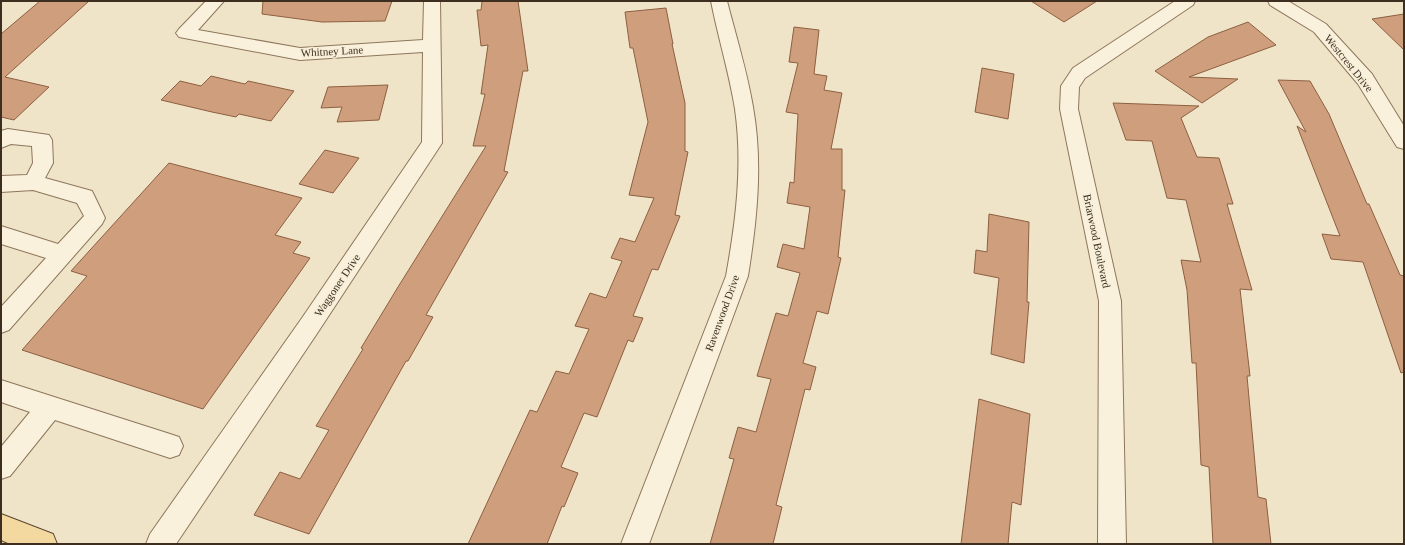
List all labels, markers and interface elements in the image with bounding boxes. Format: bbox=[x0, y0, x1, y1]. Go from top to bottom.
street label: Westcrest Drive bbox=[1322, 32, 1376, 94]
street label: Whitney Lane bbox=[300, 43, 364, 59]
street label: Briarwood Boulevard bbox=[1081, 193, 1113, 289]
street label: Waggoner Drive bbox=[312, 251, 362, 319]
street label: Ravenwood Drive bbox=[703, 273, 741, 353]

